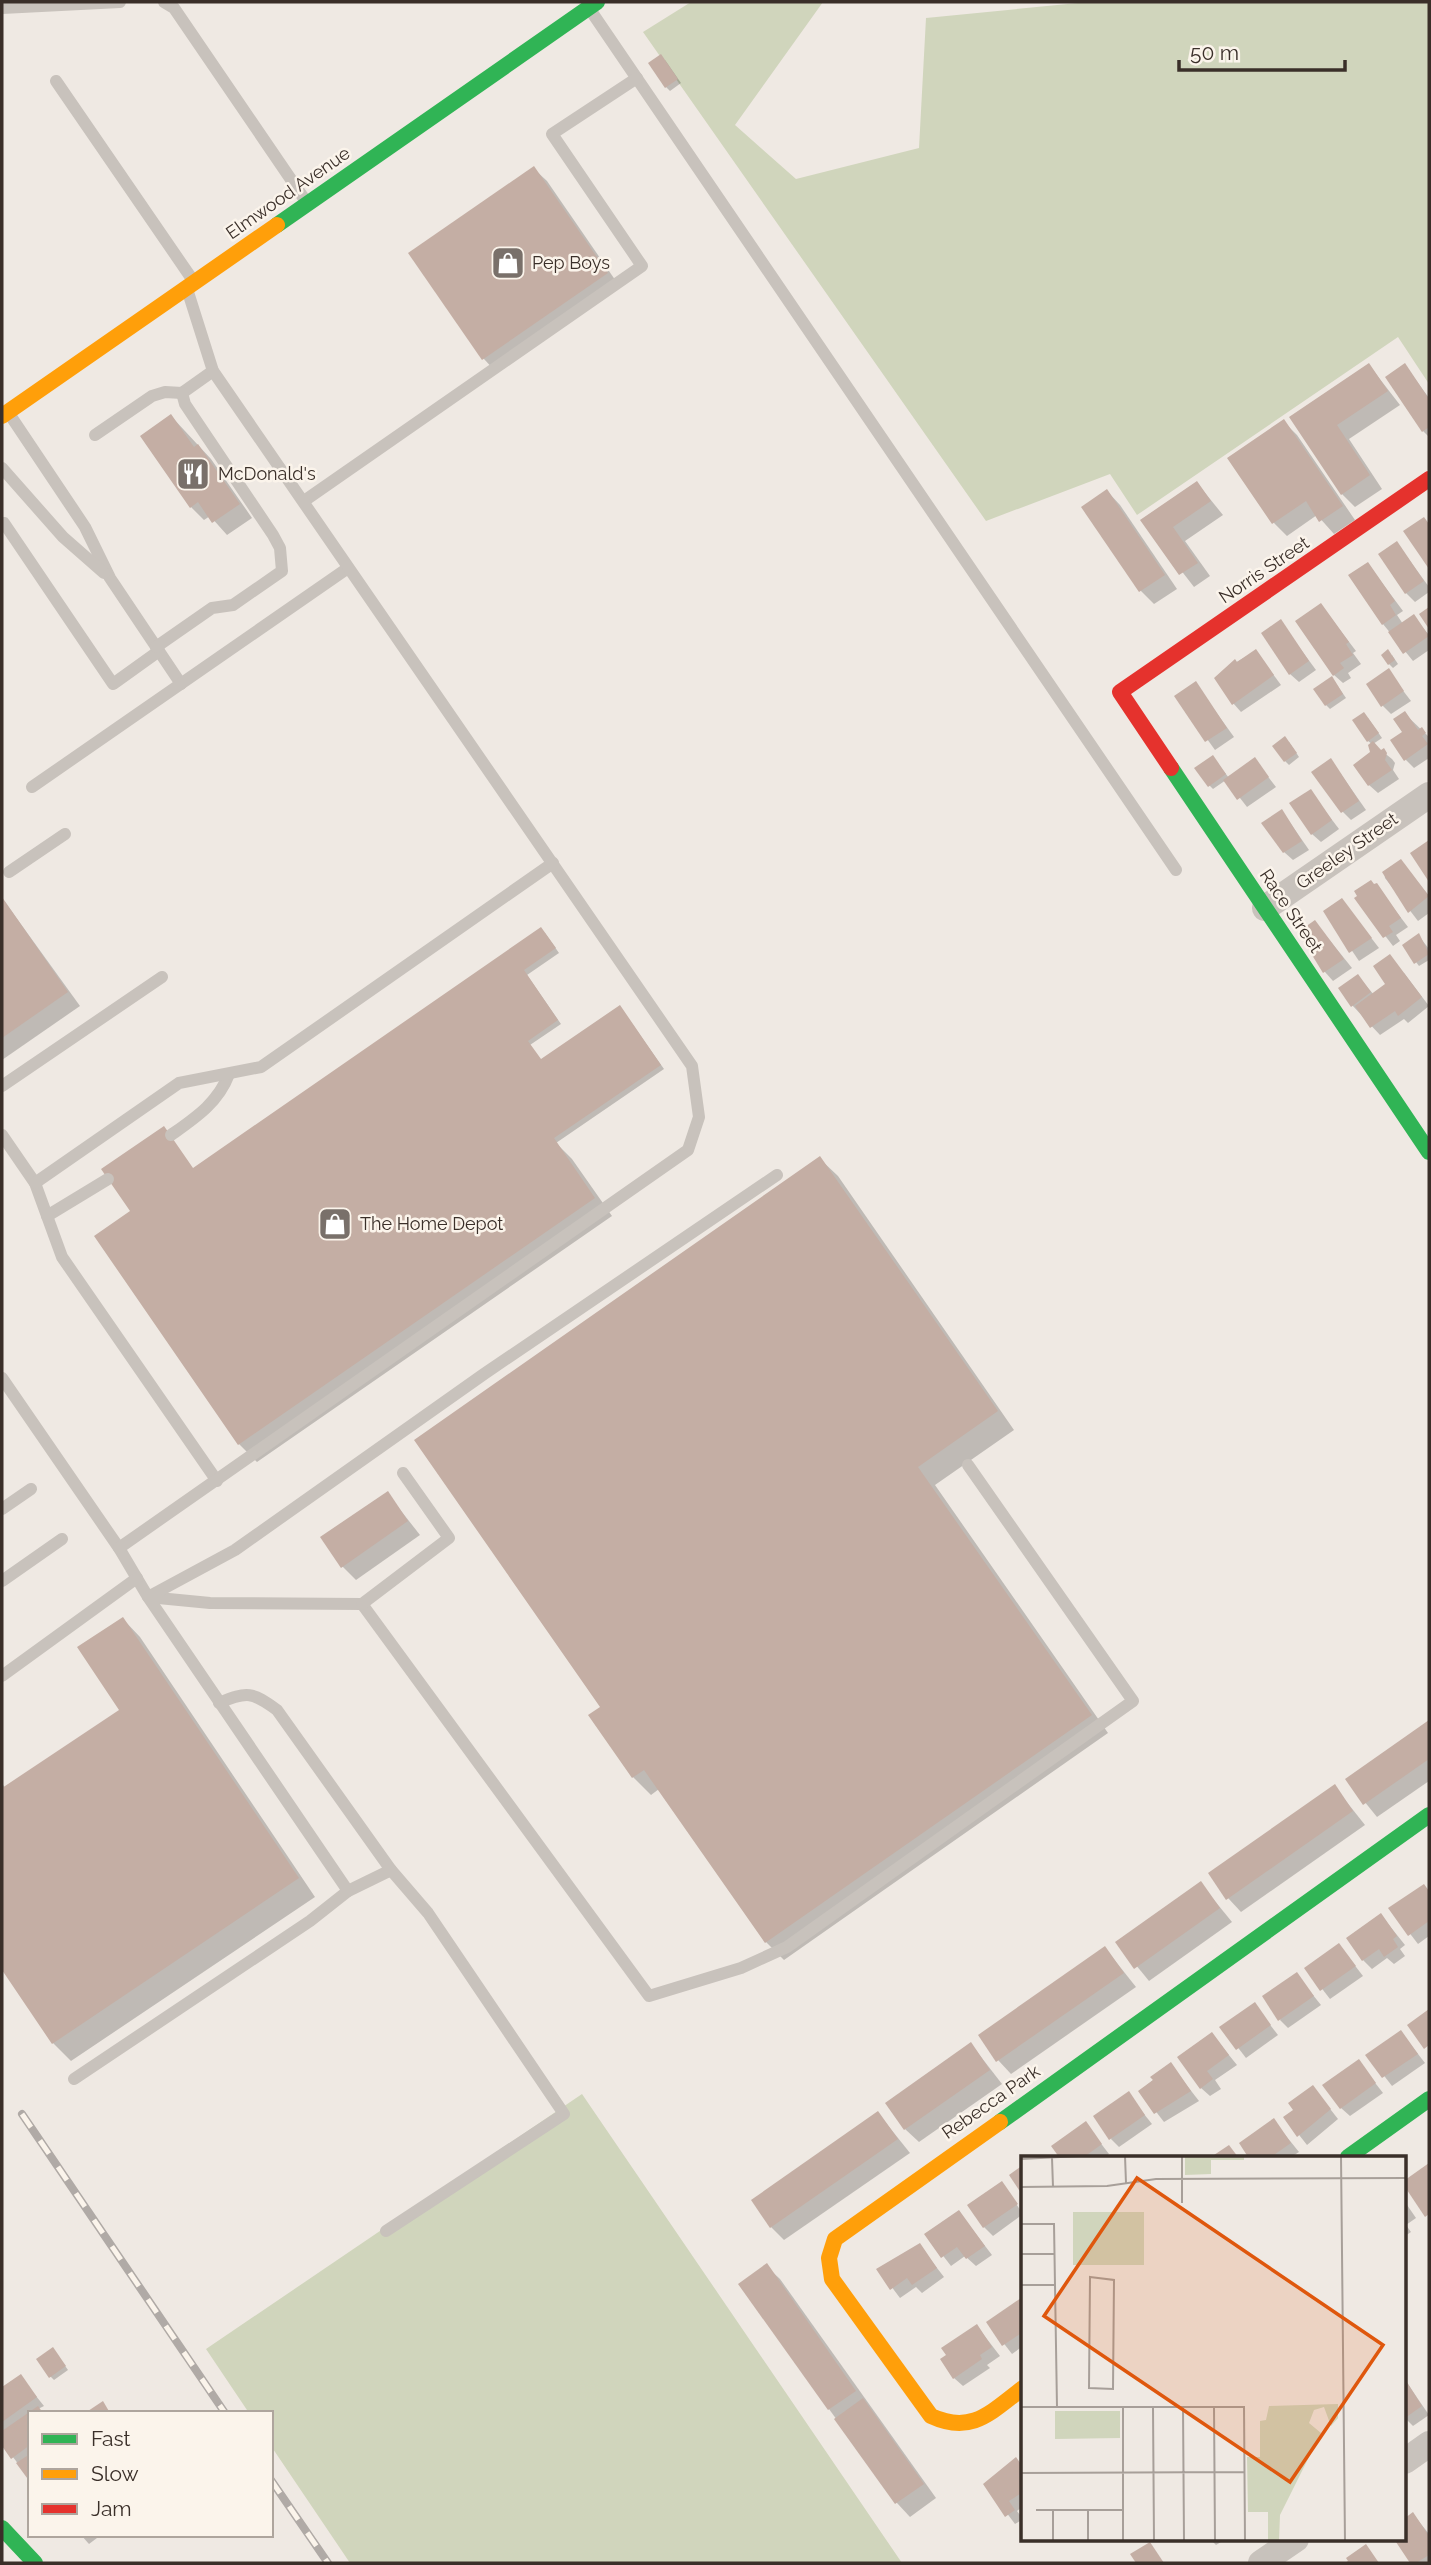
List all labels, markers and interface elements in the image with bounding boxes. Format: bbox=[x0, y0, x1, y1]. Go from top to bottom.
scale bar bbox=[1179, 28, 1345, 72]
text: 50 m bbox=[1190, 40, 1239, 65]
street label: Elmwood Avenue bbox=[222, 142, 354, 243]
shop icon: Pep Boys bbox=[489, 244, 527, 282]
place label: Pep Boys bbox=[532, 252, 610, 273]
restaurant icon: McDonald's bbox=[174, 455, 212, 493]
place label: McDonald's bbox=[218, 463, 316, 484]
street label: Norris Street bbox=[1215, 532, 1313, 607]
street label: Greeley Street bbox=[1292, 808, 1401, 893]
street label: Race Street bbox=[1256, 865, 1327, 957]
shop icon: The Home Depot bbox=[316, 1205, 354, 1243]
place label: The Home Depot bbox=[360, 1213, 503, 1234]
street label: Rebecca Park bbox=[938, 2060, 1044, 2143]
inset map bbox=[1021, 2156, 1406, 2540]
legend bbox=[28, 2411, 273, 2537]
text: Fast bbox=[91, 2426, 131, 2451]
text: Slow bbox=[91, 2461, 139, 2486]
text: Jam bbox=[91, 2496, 132, 2521]

